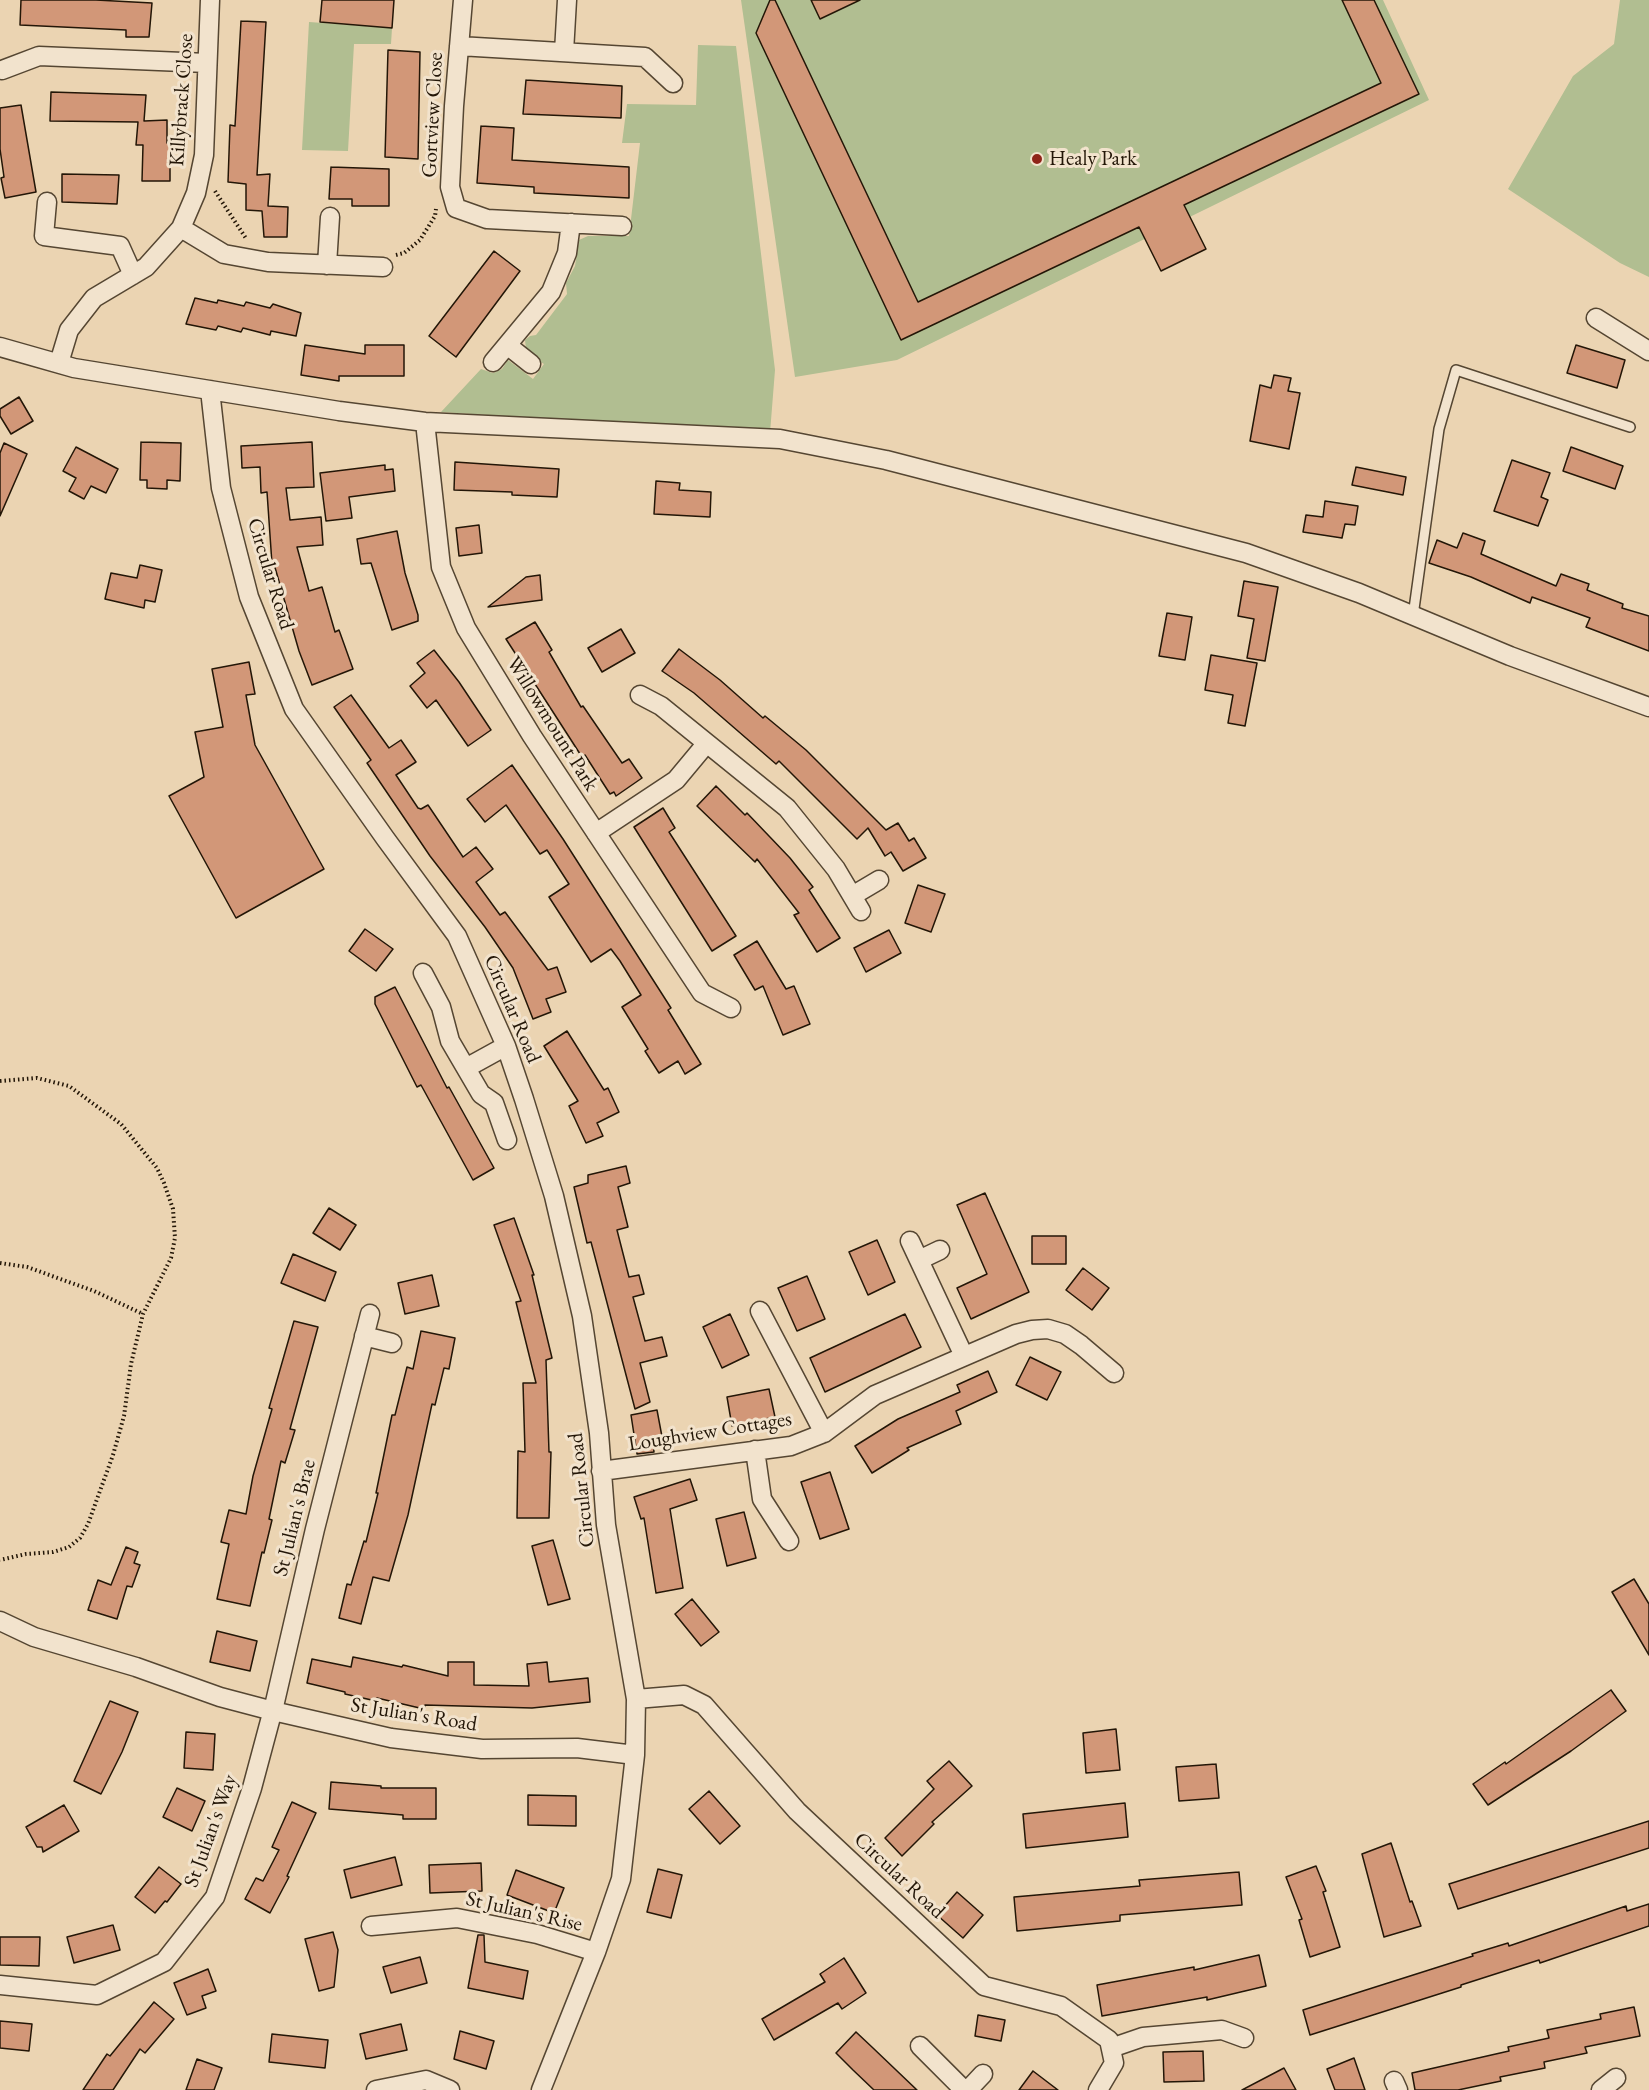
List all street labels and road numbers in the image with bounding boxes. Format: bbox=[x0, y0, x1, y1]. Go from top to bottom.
street label: Killybrack Close bbox=[165, 33, 199, 167]
street label: Gortview Close bbox=[417, 52, 449, 178]
street label: Circular Road bbox=[241, 515, 299, 633]
street label: Willowmount Park bbox=[501, 652, 603, 796]
street label: Circular Road bbox=[478, 951, 546, 1067]
street label: Loughview Cottages bbox=[626, 1407, 794, 1457]
street label: Circular Road bbox=[563, 1431, 601, 1549]
street label: St Julian's Brae bbox=[268, 1457, 322, 1579]
street label: St Julian's Road bbox=[349, 1693, 479, 1737]
street label: St Julian's Way bbox=[179, 1771, 243, 1891]
street label: Circular Road bbox=[848, 1827, 950, 1925]
street label: St Julian's Rise bbox=[463, 1886, 585, 1938]

